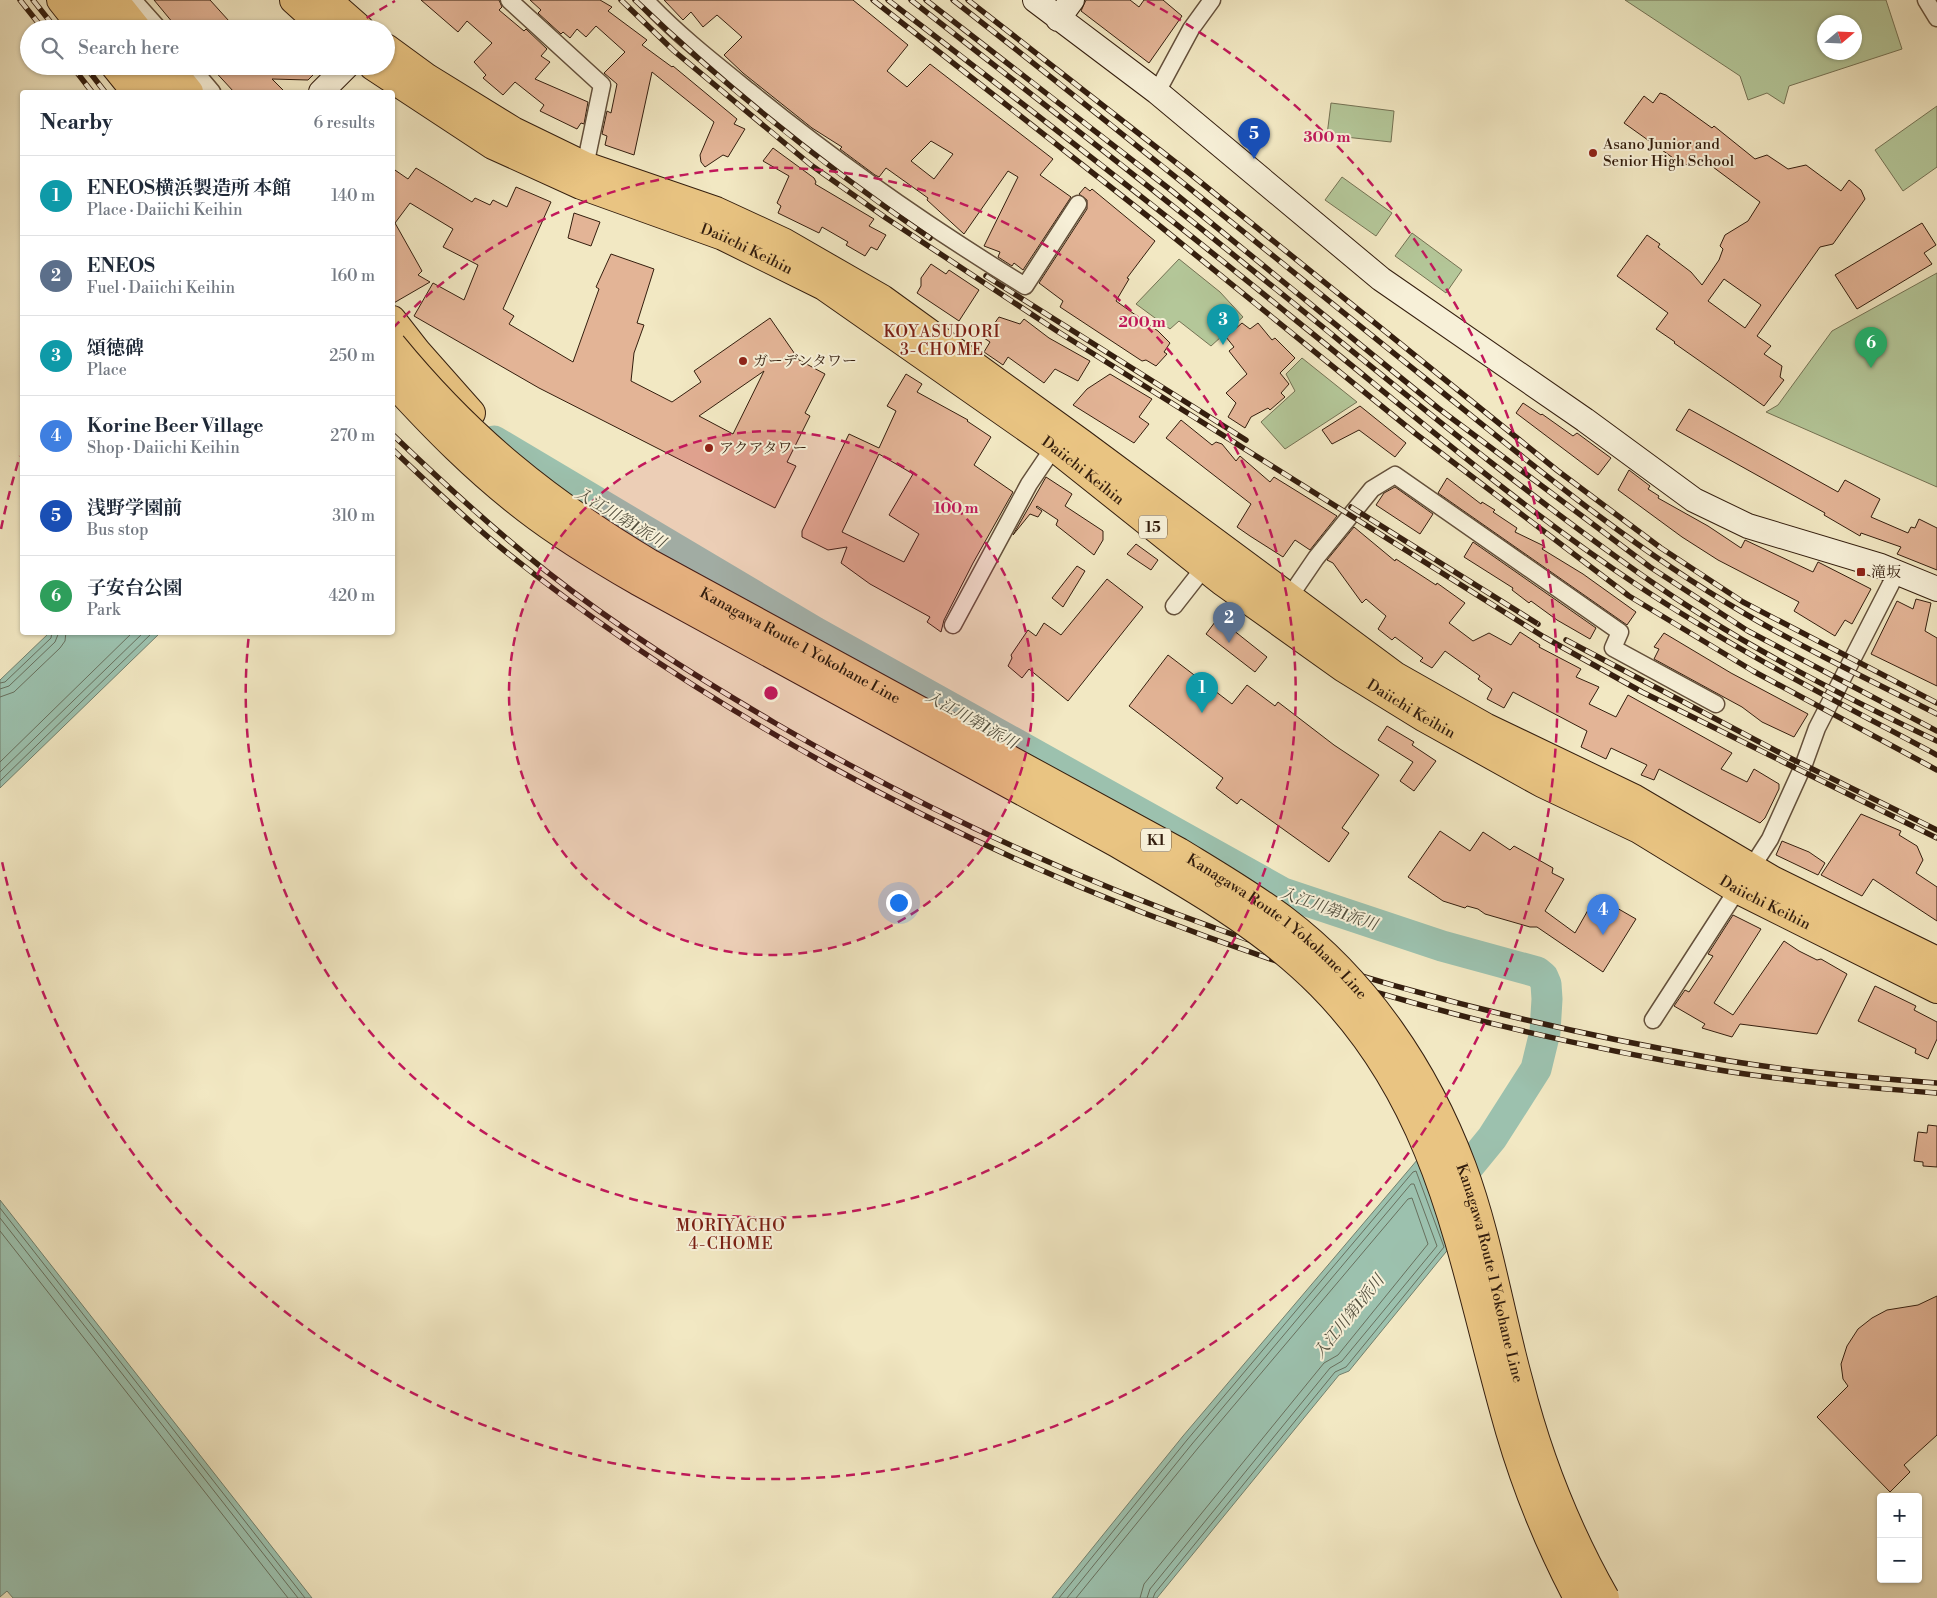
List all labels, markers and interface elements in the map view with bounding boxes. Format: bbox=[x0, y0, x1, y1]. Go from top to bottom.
north arrow bbox=[1817, 15, 1862, 60]
search box bbox=[20, 20, 395, 75]
icon: search bbox=[38, 34, 66, 62]
text: Search here bbox=[78, 36, 179, 60]
text: Nearby bbox=[40, 110, 113, 136]
text: 6 results bbox=[314, 113, 375, 133]
pin: 5 bbox=[1238, 118, 1270, 159]
text: 300 m bbox=[1304, 128, 1351, 147]
place label: Asano Junior and Senior High School bbox=[1602, 135, 1735, 171]
marker: Asano Junior and Senior High School bbox=[1587, 147, 1599, 159]
text: ENEOS横浜製造所 本館 bbox=[87, 176, 291, 200]
text: 1 bbox=[52, 186, 60, 206]
text: 140 m bbox=[331, 186, 375, 206]
text: Place · Daiichi Keihin bbox=[87, 200, 243, 220]
street label: Daiichi Keihin bbox=[698, 220, 796, 279]
text: ENEOS bbox=[87, 254, 155, 278]
text: 2 bbox=[51, 266, 61, 286]
text: 160 m bbox=[331, 266, 375, 286]
text: Fuel · Daiichi Keihin bbox=[87, 278, 235, 298]
pin: 3 bbox=[1207, 304, 1239, 345]
text: 200 m bbox=[1118, 313, 1166, 332]
district label: KOYASUDORI 3-CHOME bbox=[884, 322, 1000, 360]
pin: 6 bbox=[1855, 327, 1887, 368]
text: 頌徳碑 bbox=[87, 336, 144, 360]
text: 3 bbox=[51, 346, 61, 366]
text: 250 m bbox=[329, 346, 375, 366]
place label: ガーデンタワー bbox=[753, 352, 857, 371]
marker: ガーデンタワー bbox=[737, 355, 749, 367]
text: Place bbox=[87, 360, 127, 380]
text: Korine Beer Village bbox=[87, 414, 263, 438]
text: 4 bbox=[51, 426, 61, 446]
text: 270 m bbox=[330, 426, 375, 446]
street label: Daiichi Keihin bbox=[1038, 432, 1128, 509]
text: Shop · Daiichi Keihin bbox=[87, 438, 240, 458]
place label: アクアタワー bbox=[719, 439, 808, 458]
marker: アクアタワー bbox=[703, 442, 715, 454]
water label: 入江川第1派川 bbox=[572, 483, 671, 554]
text: 浅野学園前 bbox=[87, 496, 182, 520]
text: 100 m bbox=[934, 499, 979, 518]
text: 5 bbox=[51, 506, 61, 526]
text: 310 m bbox=[332, 506, 375, 526]
road number: 15 bbox=[1139, 516, 1167, 538]
text: Bus stop bbox=[87, 520, 149, 540]
place label: 滝坂 bbox=[1871, 563, 1901, 582]
marker: 滝坂 bbox=[1855, 566, 1867, 578]
text: 子安台公園 bbox=[87, 576, 182, 600]
street label: Kanagawa Route 1 Yokohane Line bbox=[696, 584, 904, 708]
text: 6 bbox=[51, 586, 61, 606]
text: 420 m bbox=[328, 586, 375, 606]
text: Park bbox=[87, 600, 120, 620]
pin: 2 bbox=[1213, 602, 1245, 643]
pin: 1 bbox=[1186, 672, 1218, 713]
street label: Daiichi Keihin bbox=[1363, 675, 1459, 743]
centre of rings bbox=[762, 684, 780, 702]
water label: 入江川第1派川 bbox=[922, 686, 1023, 754]
road number: K1 bbox=[1141, 828, 1171, 852]
street label: Kanagawa Route 1 Yokohane Line bbox=[1183, 850, 1371, 1003]
street label: Daiichi Keihin bbox=[1716, 872, 1814, 934]
water label: 入江川第1派川 bbox=[1277, 883, 1382, 936]
your location bbox=[886, 890, 912, 916]
pin: 4 bbox=[1587, 894, 1619, 935]
street label: Kanagawa Route 1 Yokohane Line bbox=[1452, 1161, 1527, 1385]
district label: MORIYACHO 4-CHOME bbox=[676, 1216, 786, 1254]
water label: 入江川第1派川 bbox=[1309, 1269, 1390, 1362]
map controls bbox=[1877, 1493, 1922, 1583]
button: + bbox=[1877, 1493, 1922, 1538]
button: − bbox=[1877, 1538, 1922, 1583]

